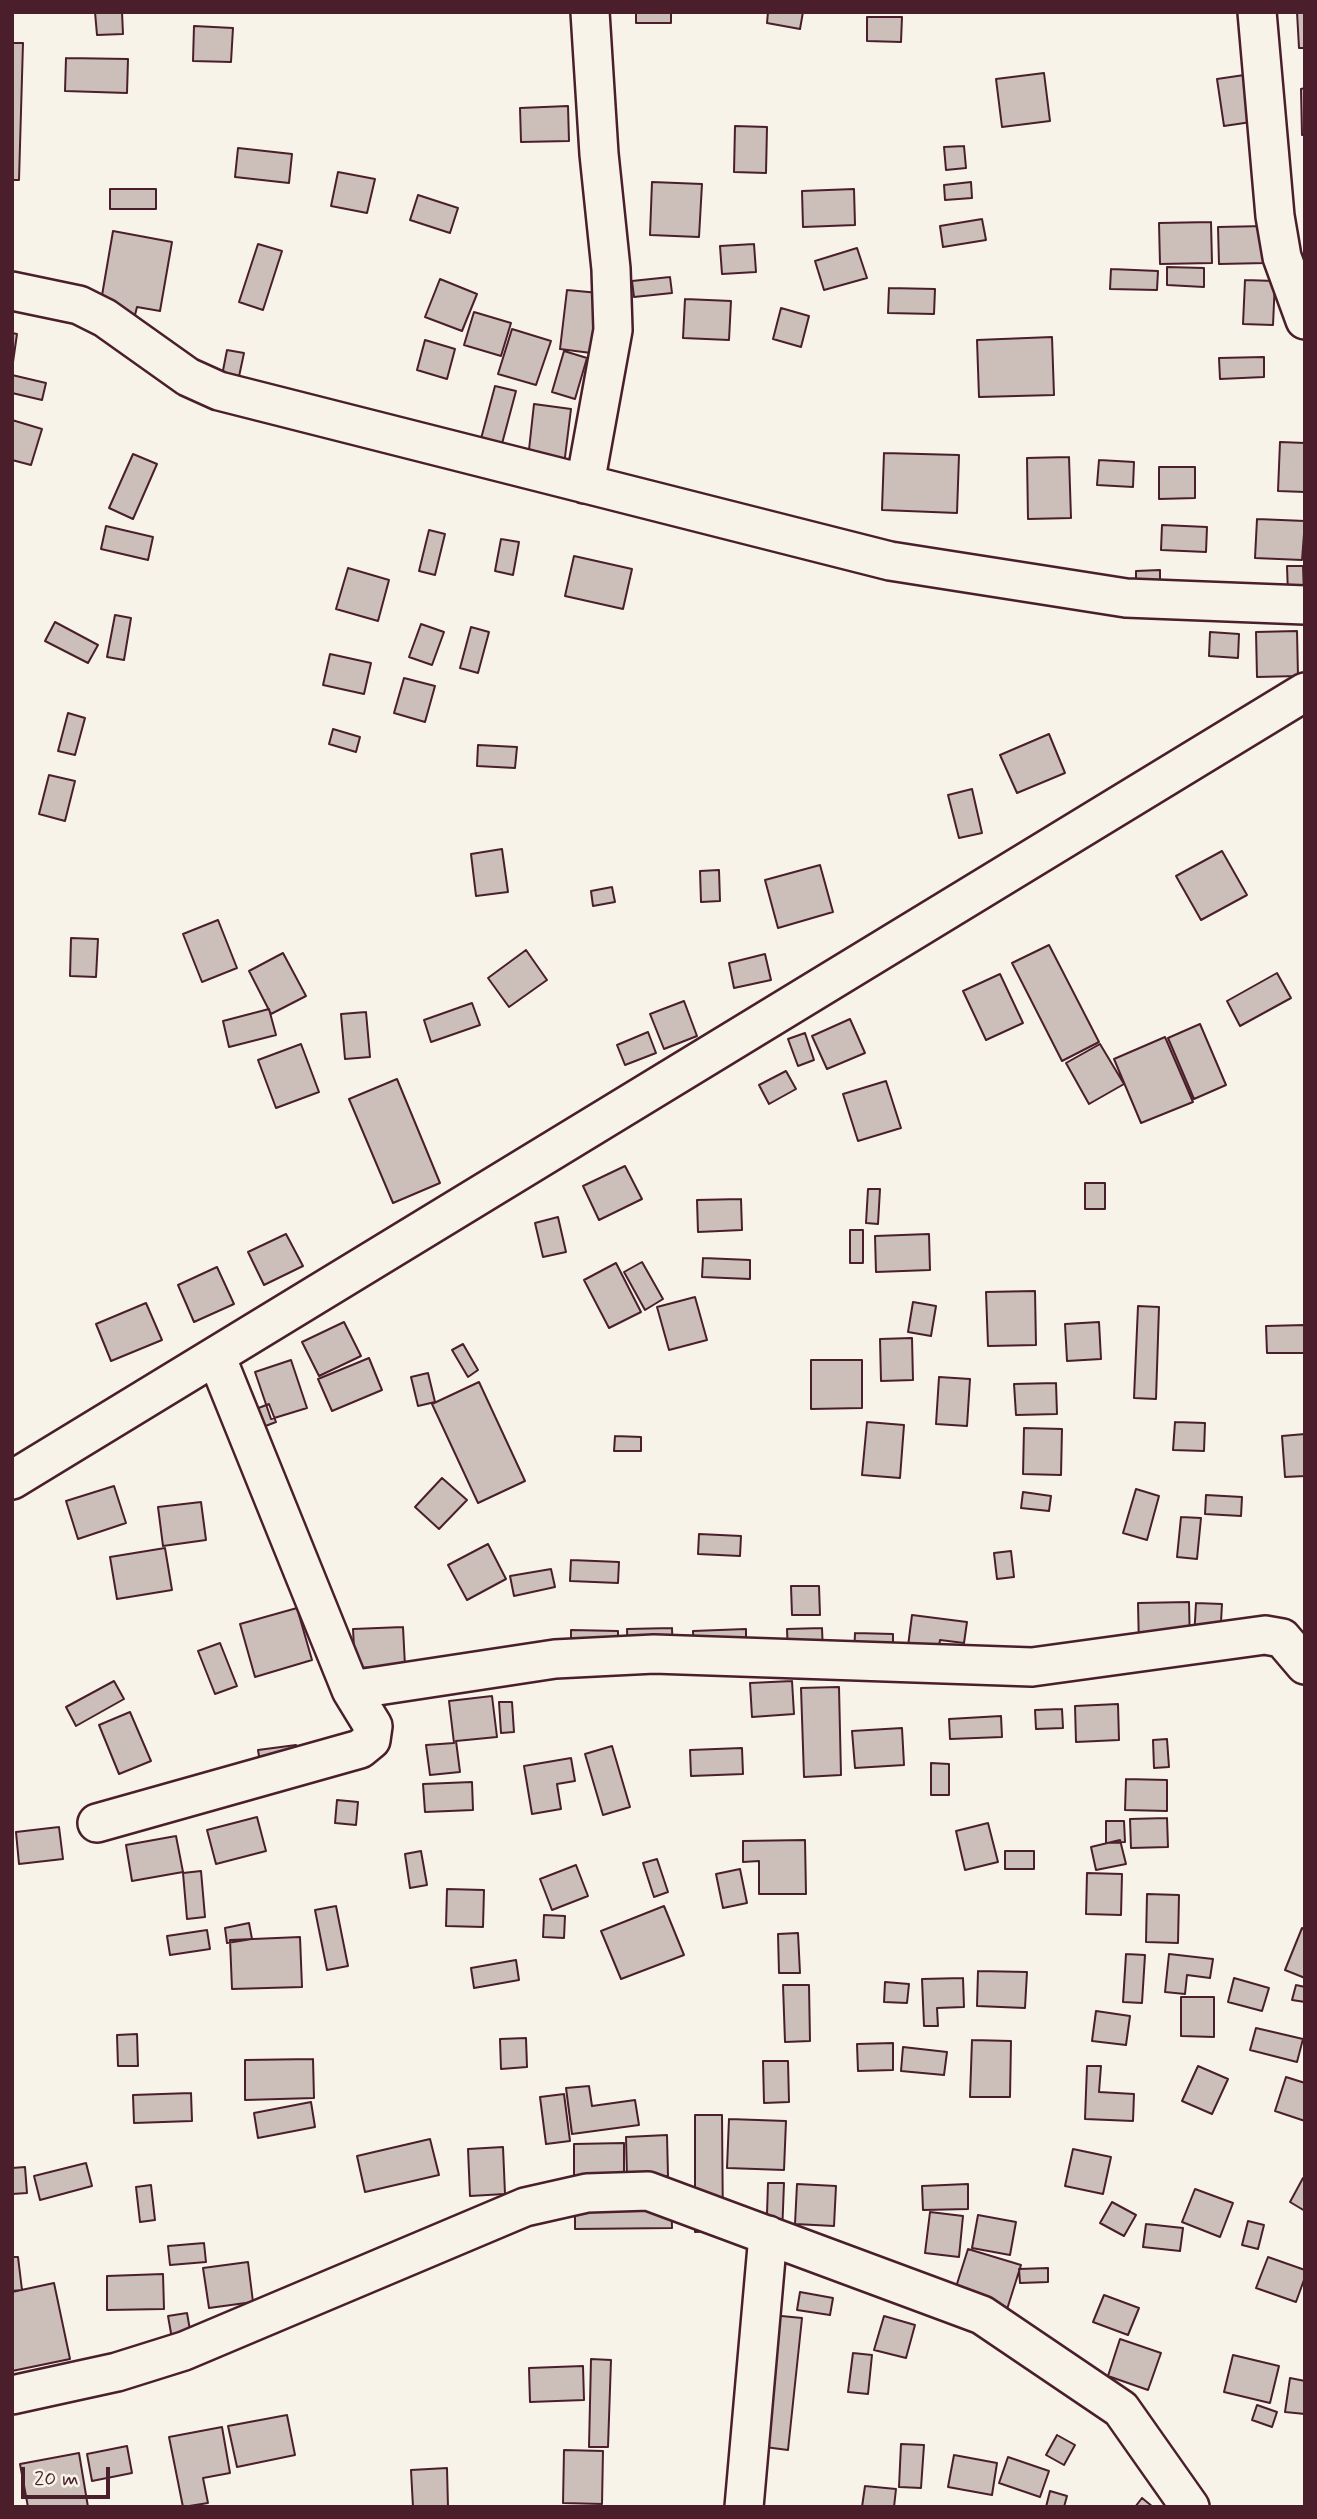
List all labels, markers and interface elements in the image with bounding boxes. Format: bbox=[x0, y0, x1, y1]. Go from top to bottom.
scale bar bbox=[24, 2452, 114, 2496]
text: 20 m bbox=[34, 2465, 79, 2493]

